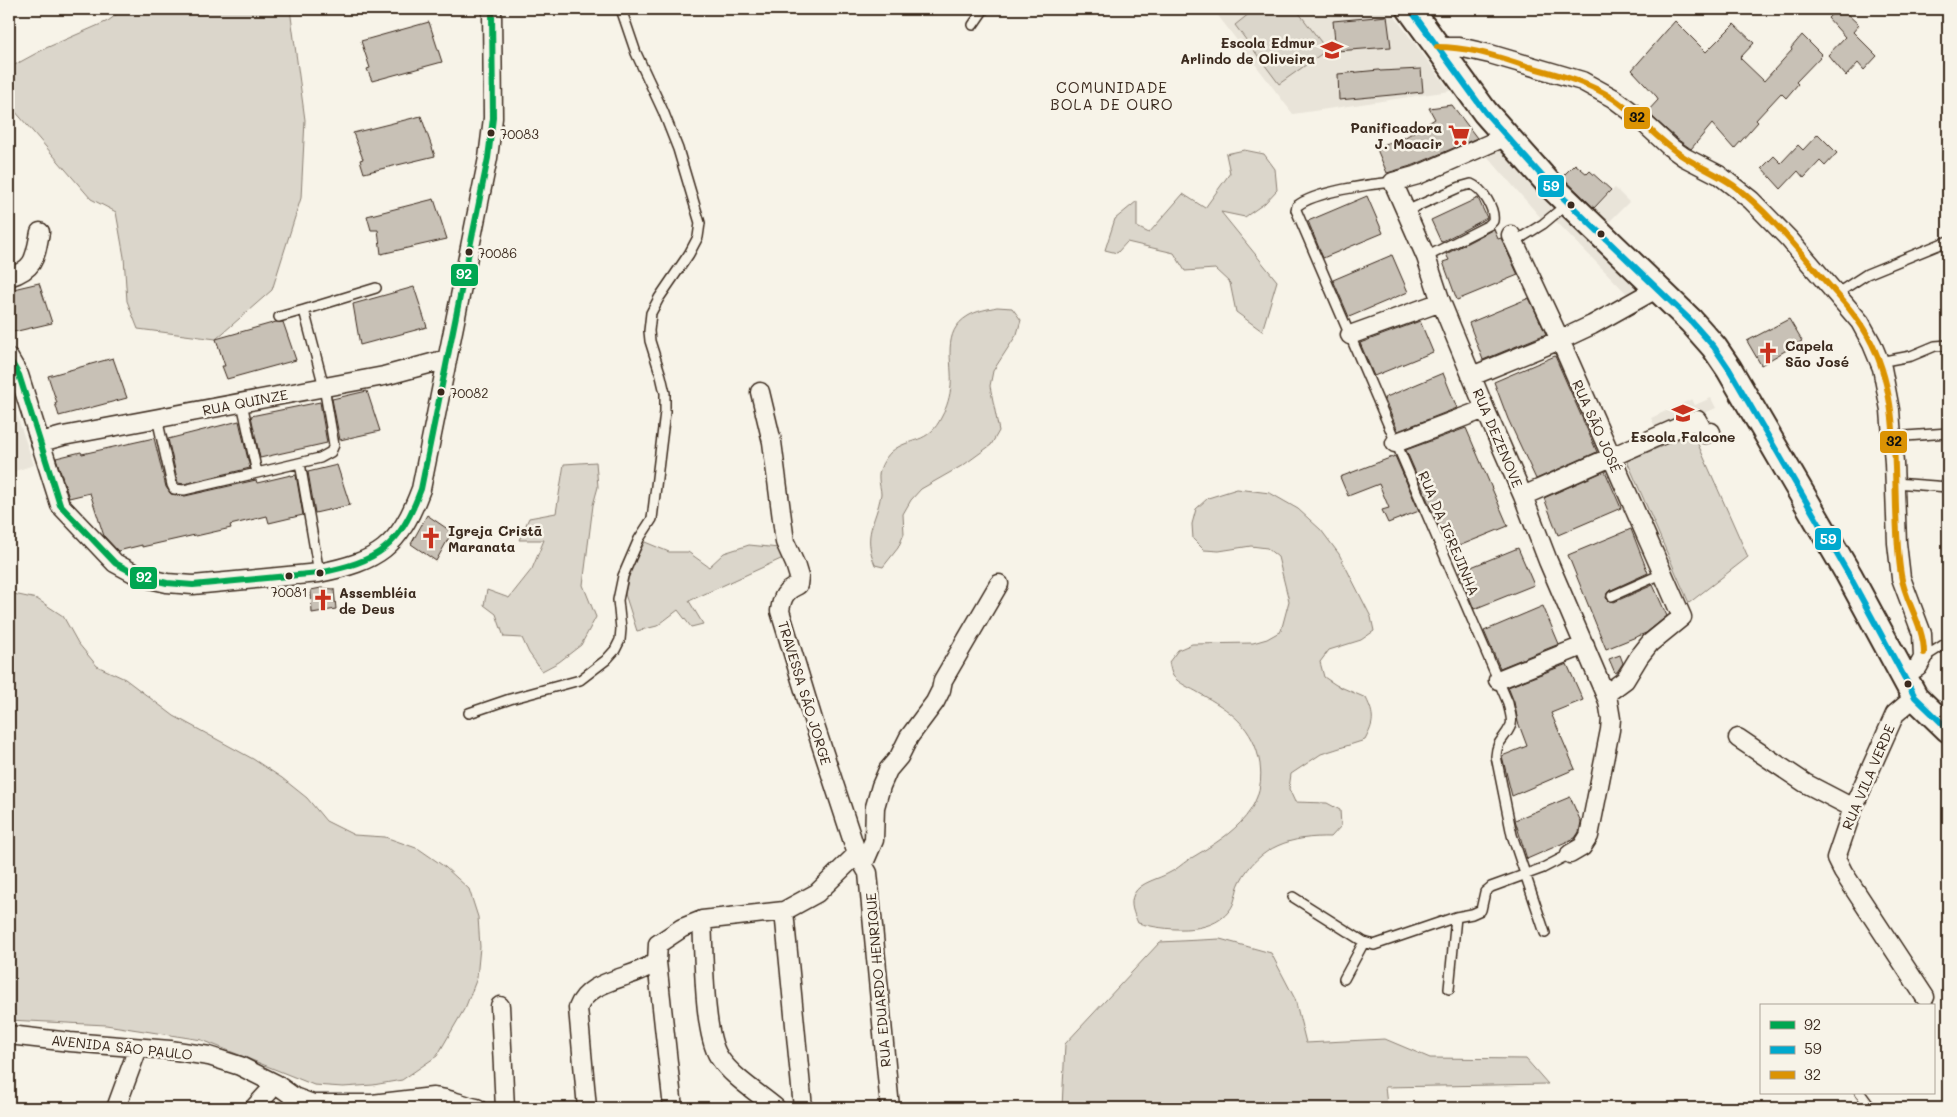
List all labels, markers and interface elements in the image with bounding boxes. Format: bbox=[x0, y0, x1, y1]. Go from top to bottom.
place label: Escola Edmur Arlindo de Oliveira bbox=[1180, 33, 1315, 68]
school or university icon: Escola Edmur Arlindo de Oliveira bbox=[1319, 37, 1345, 63]
district label: COMUNIDADE BOLA DE OURO bbox=[1050, 77, 1174, 114]
line badge: 32 bbox=[1623, 106, 1651, 130]
text: 32 bbox=[1629, 107, 1645, 126]
place label: Panificadora J. Moacir bbox=[1350, 118, 1442, 153]
supermarket icon: Panificadora J. Moacir bbox=[1446, 122, 1472, 148]
place label: 70083 bbox=[500, 125, 539, 142]
marker: 70083 bbox=[486, 128, 496, 138]
line badge: 59 bbox=[1537, 174, 1565, 198]
text: 59 bbox=[1543, 176, 1560, 195]
unlabelled marker bbox=[1566, 200, 1576, 210]
unlabelled marker bbox=[1596, 229, 1606, 239]
place label: 70086 bbox=[478, 244, 517, 261]
marker: 70086 bbox=[464, 247, 474, 257]
line badge: 92 bbox=[450, 263, 479, 287]
text: 92 bbox=[456, 264, 472, 283]
place label: Capela São José bbox=[1785, 336, 1849, 371]
church icon: Capela São José bbox=[1755, 340, 1781, 366]
street label: RUA SÃO JOSÉ bbox=[1568, 377, 1626, 475]
street label: RUA QUINZE bbox=[201, 384, 289, 420]
place label: 70082 bbox=[450, 384, 488, 401]
street label: RUA DEZENOVE bbox=[1469, 385, 1527, 491]
marker: 70082 bbox=[436, 387, 446, 397]
school or university icon: Escola Falcone bbox=[1670, 400, 1696, 426]
place label: Escola Falcone bbox=[1631, 427, 1735, 446]
line badge: 32 bbox=[1879, 430, 1908, 454]
text: 32 bbox=[1886, 431, 1902, 450]
street label: RUA DA IGREJINHA bbox=[1414, 468, 1484, 598]
place label: Igreja Cristã Maranata bbox=[448, 521, 543, 556]
church icon: Igreja Cristã Maranata bbox=[418, 525, 444, 551]
line badge: 59 bbox=[1814, 527, 1842, 551]
text: 59 bbox=[1820, 529, 1837, 548]
line badge: 92 bbox=[129, 566, 158, 590]
text: 92 bbox=[136, 567, 152, 586]
unlabelled marker bbox=[315, 568, 325, 578]
marker: 70081 bbox=[284, 571, 294, 581]
place label: 70081 bbox=[271, 583, 307, 600]
place label: Assembléia de Deus bbox=[339, 583, 417, 618]
church icon: Assembléia de Deus bbox=[310, 587, 336, 613]
street label: TRAVESSA SÃO JORGE bbox=[774, 619, 836, 767]
unlabelled marker bbox=[1903, 679, 1913, 689]
street label: RUA VILA VERDE bbox=[1837, 721, 1899, 833]
street label: RUA EDUARDO HENRIQUE bbox=[861, 892, 895, 1068]
legend bbox=[1760, 1004, 1934, 1094]
text: 92 bbox=[1804, 1014, 1821, 1034]
street label: AVENIDA SÃO PAULO bbox=[50, 1030, 194, 1064]
text: 59 bbox=[1804, 1038, 1822, 1058]
text: 32 bbox=[1804, 1064, 1821, 1084]

